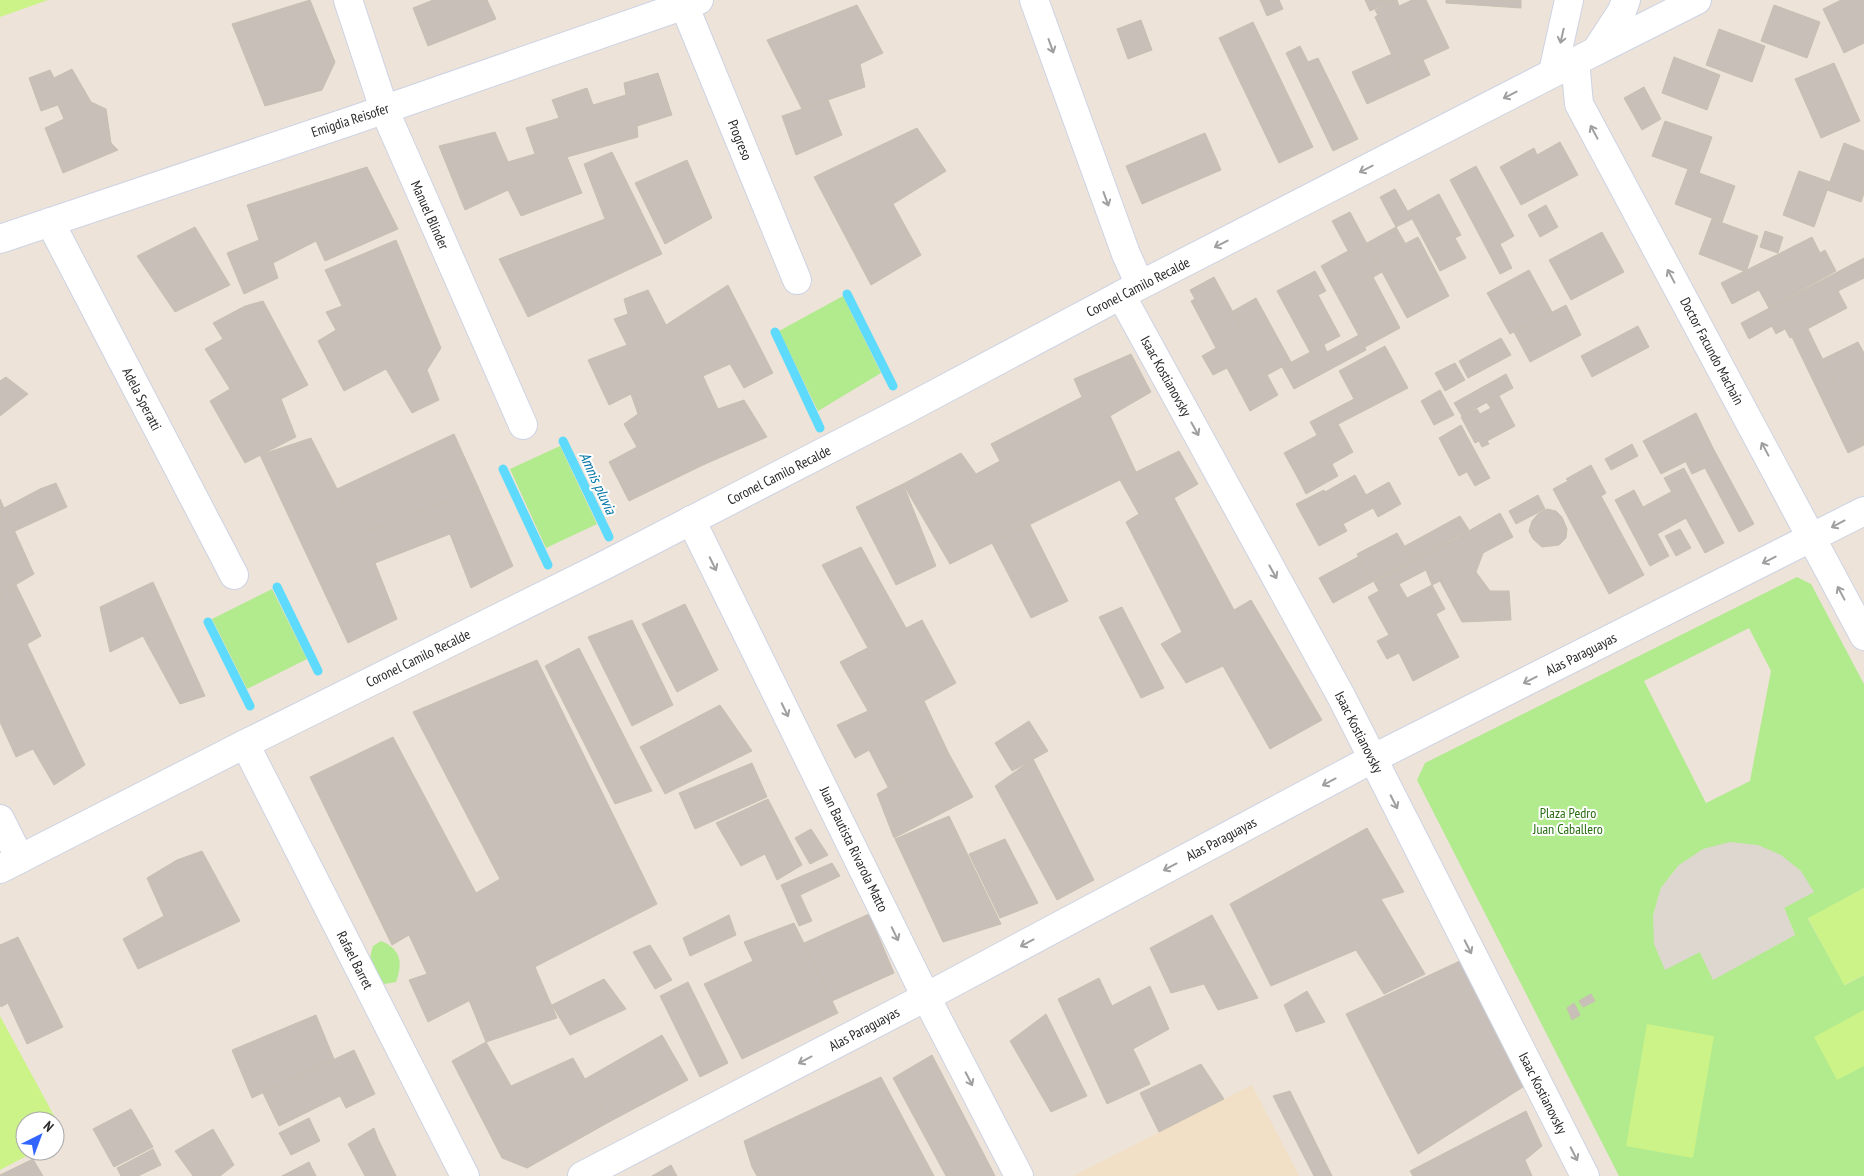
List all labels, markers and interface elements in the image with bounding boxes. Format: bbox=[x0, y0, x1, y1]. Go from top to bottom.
one-way arrow bbox=[1557, 28, 1566, 44]
one-way arrow bbox=[1047, 38, 1056, 53]
one-way arrow bbox=[1503, 91, 1518, 100]
street label: Emigdia Reisofer bbox=[309, 99, 391, 141]
street label: Progreso bbox=[724, 117, 756, 163]
one-way arrow bbox=[1589, 125, 1599, 140]
one-way arrow bbox=[1359, 165, 1373, 175]
street label: Manuel Blinder bbox=[407, 178, 453, 252]
one-way arrow bbox=[1102, 191, 1111, 206]
one-way arrow bbox=[1214, 240, 1229, 249]
street label: Coronel Camilo Recalde bbox=[1083, 253, 1193, 321]
one-way arrow bbox=[1666, 268, 1676, 283]
street label: Doctor Facundo Machaín bbox=[1676, 294, 1748, 408]
street label: Isaac Kostianovsky bbox=[1136, 333, 1196, 420]
street label: Adela Speratti bbox=[118, 364, 166, 434]
one-way arrow bbox=[1190, 422, 1200, 437]
street label: Coronel Camilo Recalde bbox=[724, 441, 834, 509]
one-way arrow bbox=[1760, 442, 1770, 457]
water label: Amnis pluvia bbox=[575, 449, 621, 518]
one-way arrow bbox=[1832, 520, 1846, 530]
one-way arrow bbox=[709, 556, 718, 571]
one-way arrow bbox=[1762, 556, 1777, 565]
one-way arrow bbox=[1269, 564, 1278, 579]
one-way arrow bbox=[1836, 586, 1845, 601]
street label: Coronel Camilo Recalde bbox=[363, 625, 473, 691]
street label: Alas Paraguayas bbox=[1542, 628, 1620, 680]
one-way arrow bbox=[1523, 676, 1538, 685]
street label: Isaac Kostianovsky bbox=[1331, 688, 1388, 777]
one-way arrow bbox=[780, 702, 790, 717]
one-way arrow bbox=[1321, 777, 1336, 787]
street label: Juan Bautista Rivarola Matto bbox=[815, 783, 892, 915]
one-way arrow bbox=[1390, 794, 1399, 809]
park label: Plaza Pedro Juan Caballero bbox=[1532, 804, 1603, 838]
street label: Alas Paraguayas bbox=[1183, 813, 1260, 865]
one-way arrow bbox=[1163, 863, 1178, 872]
one-way arrow bbox=[891, 926, 901, 941]
street label: Rafael Barret bbox=[333, 928, 377, 992]
one-way arrow bbox=[1019, 938, 1034, 948]
one-way arrow bbox=[1464, 939, 1473, 954]
street label: Alas Paraguayas bbox=[826, 1003, 903, 1055]
street label: Isaac Kostianovsky bbox=[1515, 1049, 1572, 1138]
one-way arrow bbox=[798, 1055, 813, 1065]
one-way arrow bbox=[965, 1071, 974, 1086]
north arrow bbox=[15, 1111, 65, 1161]
text: N bbox=[40, 1117, 58, 1136]
one-way arrow bbox=[1570, 1146, 1579, 1161]

